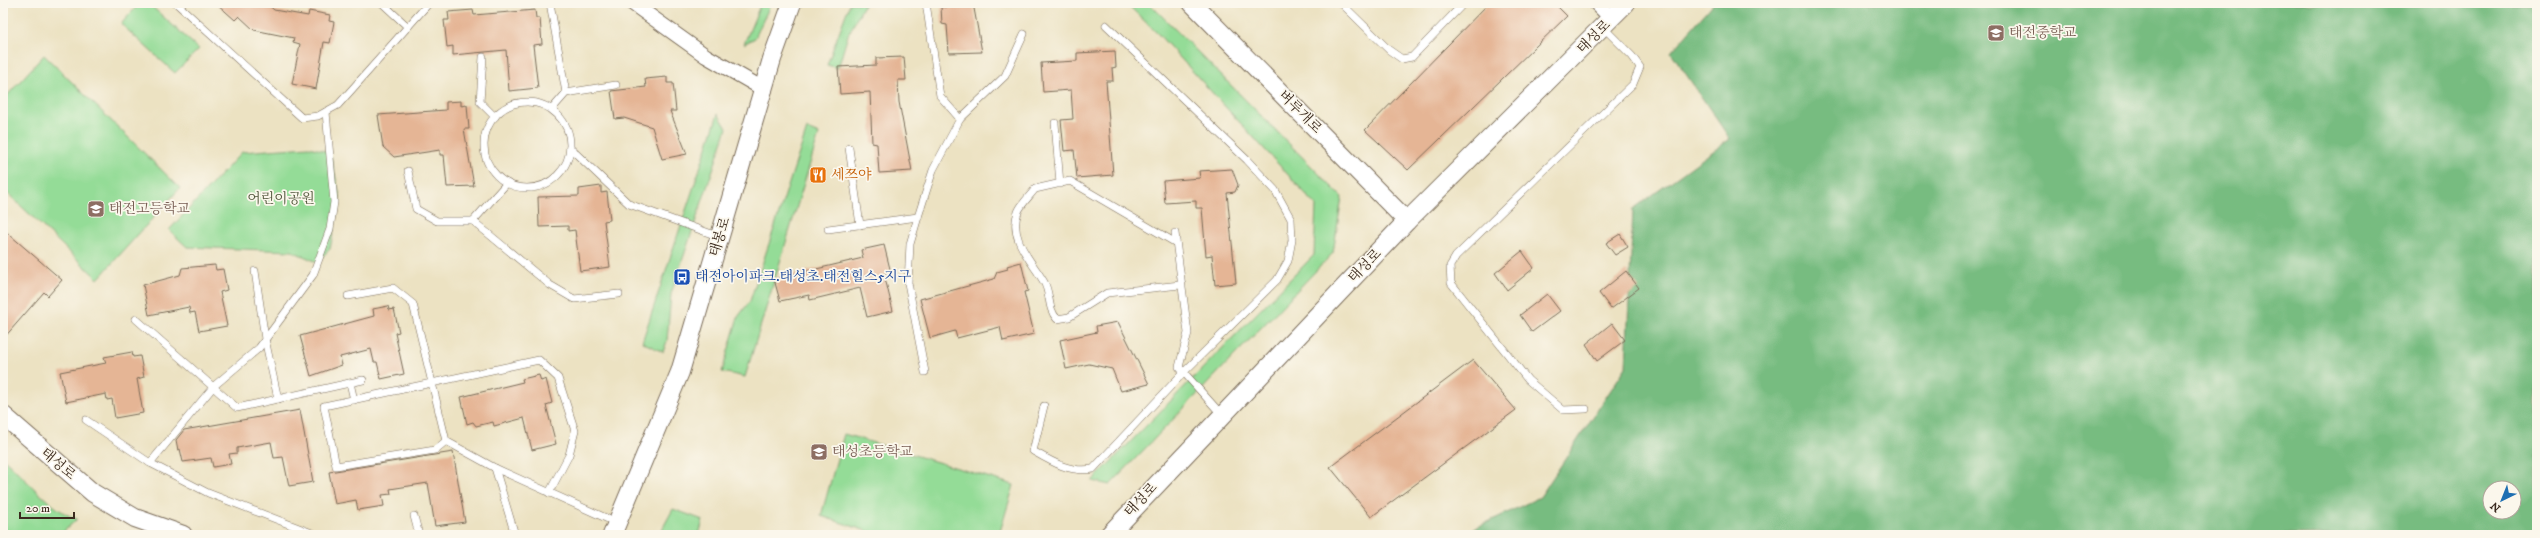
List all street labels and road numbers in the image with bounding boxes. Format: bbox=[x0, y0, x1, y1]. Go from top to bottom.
street label: 태성로 bbox=[1573, 16, 1615, 58]
street label: 벼루개로 bbox=[1275, 87, 1326, 138]
street label: 태봉로 bbox=[705, 215, 735, 259]
street label: 태성로 bbox=[1344, 245, 1386, 287]
street label: 태성로 bbox=[37, 444, 80, 484]
street label: 태성로 bbox=[1121, 479, 1162, 521]

